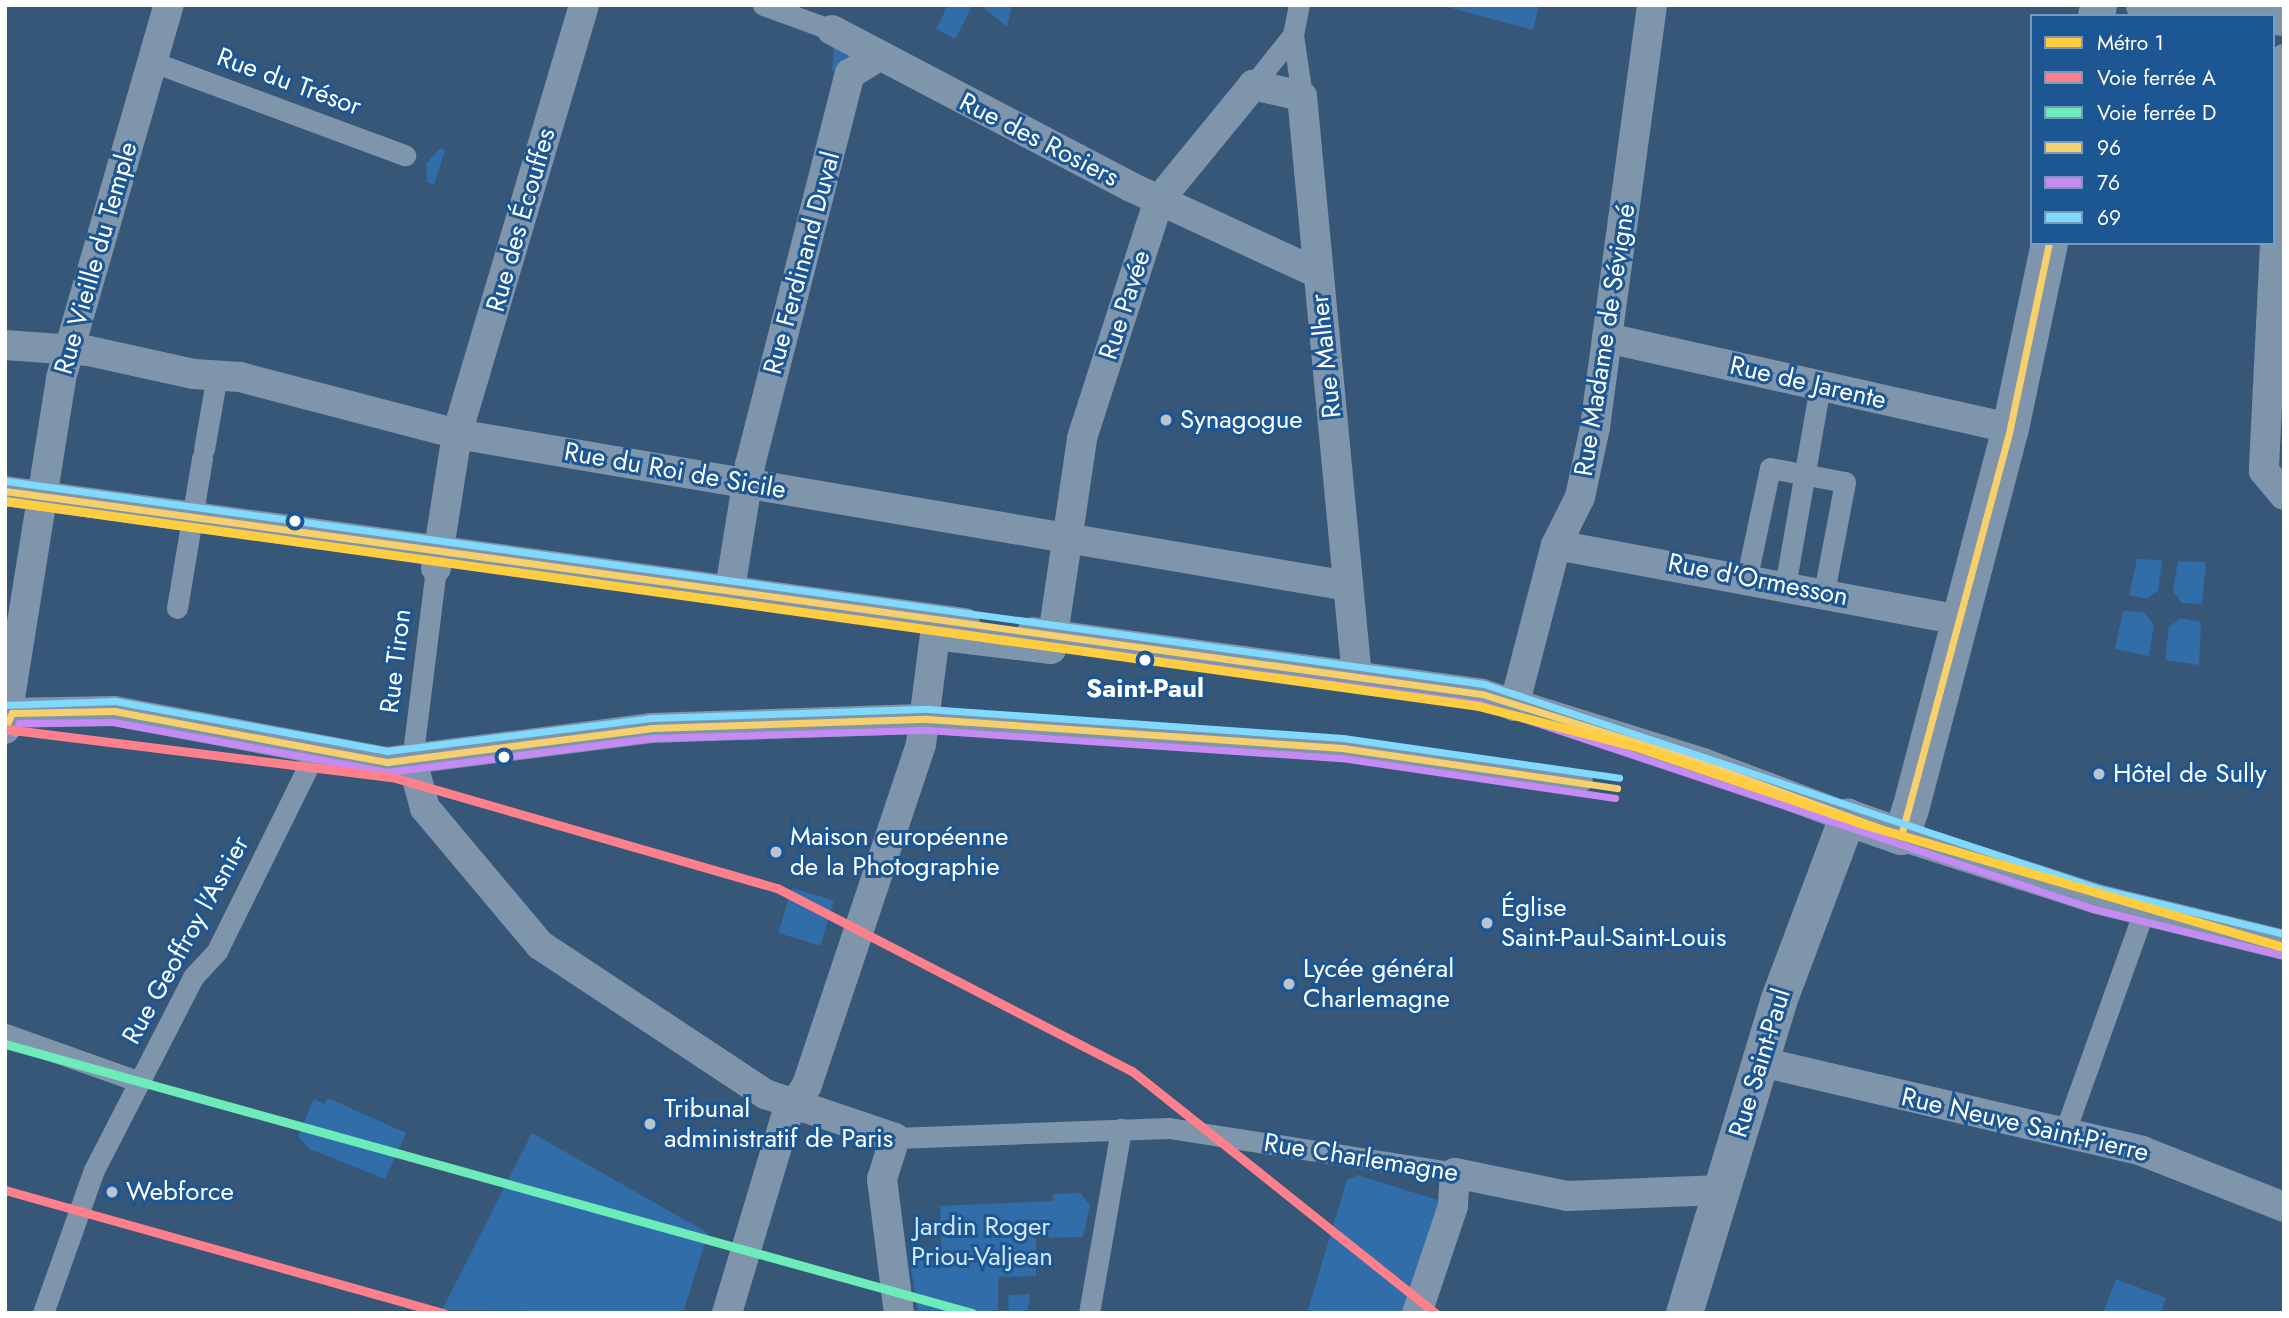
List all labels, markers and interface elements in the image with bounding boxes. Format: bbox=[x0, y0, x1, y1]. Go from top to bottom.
legend bbox=[2030, 14, 2275, 245]
text: Métro 1 bbox=[2097, 28, 2164, 58]
street label: Rue du Trésor bbox=[213, 41, 365, 123]
text: Voie ferrée A bbox=[2097, 63, 2216, 93]
street label: Rue des Rosiers bbox=[954, 86, 1124, 194]
text: Voie ferrée D bbox=[2097, 98, 2216, 128]
street label: Rue des Écouffes bbox=[480, 125, 562, 315]
text: 96 bbox=[2097, 133, 2121, 163]
street label: Rue Vieille du Temple bbox=[48, 138, 144, 378]
street label: Rue Ferdinand Duval bbox=[757, 148, 847, 378]
text: 76 bbox=[2097, 168, 2120, 198]
street label: Rue Madame de Sévigné bbox=[1568, 202, 1642, 478]
text: 69 bbox=[2097, 203, 2121, 233]
street label: Rue Pavée bbox=[1093, 246, 1157, 364]
street label: Rue Malher bbox=[1304, 292, 1348, 420]
street label: Rue de Jarente bbox=[1727, 350, 1889, 416]
place label: Synagogue bbox=[1180, 404, 1303, 436]
marker: Synagogue bbox=[1158, 412, 1174, 428]
street label: Rue du Roi de Sicile bbox=[562, 436, 788, 506]
unlabelled marker bbox=[288, 514, 302, 528]
street label: Rue d'Ormesson bbox=[1665, 547, 1851, 613]
street label: Rue Tiron bbox=[374, 607, 418, 715]
marker: Saint-Paul bbox=[1134, 649, 1156, 671]
place label: Saint-Paul bbox=[1086, 673, 1204, 705]
unlabelled marker bbox=[497, 750, 511, 764]
place label: Hôtel de Sully bbox=[2113, 758, 2267, 790]
marker: Hôtel de Sully bbox=[2091, 766, 2107, 782]
place label: Maison européenne de la Photographie bbox=[790, 821, 1009, 882]
street label: Rue Geoffroy l'Asnier bbox=[116, 830, 256, 1050]
marker: Maison européenne de la Photographie bbox=[768, 844, 784, 860]
place label: Église Saint-Paul-Saint-Louis bbox=[1501, 892, 1727, 954]
marker: Église Saint-Paul-Saint-Louis bbox=[1479, 915, 1495, 931]
place label: Lycée général Charlemagne bbox=[1303, 953, 1454, 1014]
marker: Lycée général Charlemagne bbox=[1281, 976, 1297, 992]
street label: Rue Saint-Paul bbox=[1723, 985, 1797, 1141]
street label: Rue Neuve Saint-Pierre bbox=[1898, 1081, 2152, 1169]
place label: Tribunal administratif de Paris bbox=[664, 1093, 893, 1154]
marker: Tribunal administratif de Paris bbox=[642, 1116, 658, 1132]
street label: Rue Charlemagne bbox=[1262, 1127, 1460, 1189]
place label: Webforce bbox=[126, 1176, 234, 1208]
marker: Webforce bbox=[104, 1184, 120, 1200]
park label: Jardin Roger Priou-Valjean bbox=[911, 1211, 1053, 1272]

